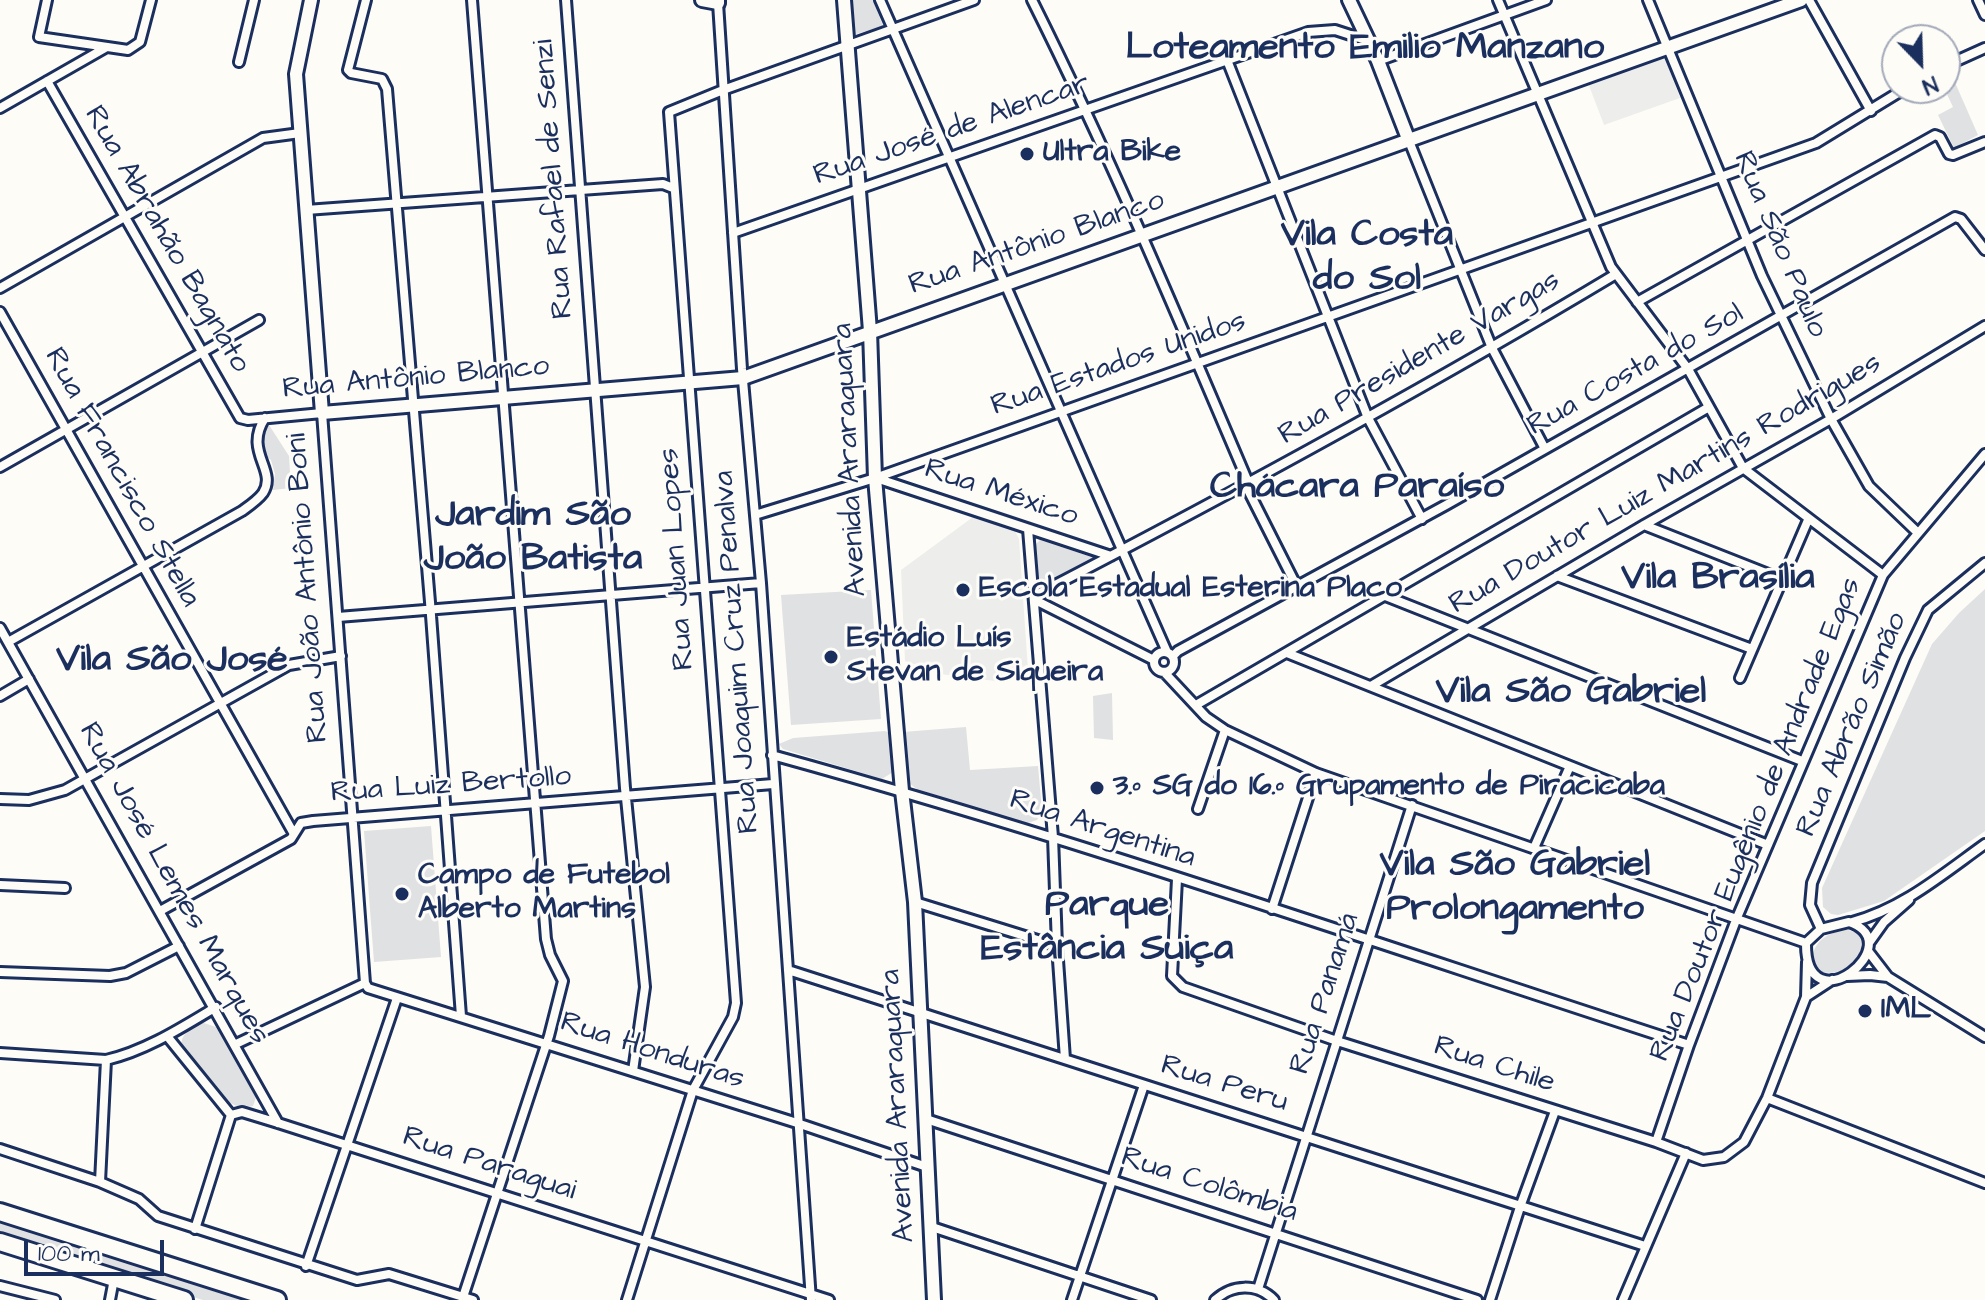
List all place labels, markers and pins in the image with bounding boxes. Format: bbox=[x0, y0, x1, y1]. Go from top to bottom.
place label: Ultra Bike bbox=[1043, 136, 1181, 172]
marker: Ultra Bike bbox=[1018, 145, 1036, 163]
place label: Escola Estadual Esterina Placo bbox=[979, 572, 1402, 608]
marker: Escola Estadual Esterina Placo bbox=[954, 581, 972, 599]
place label: Estádio Luís Stevan de Siqueira bbox=[847, 622, 1103, 692]
marker: Estádio Luís Stevan de Siqueira bbox=[822, 648, 840, 666]
place label: 3.º SG do 16.º Grupamento de Piracicaba bbox=[1113, 770, 1665, 806]
marker: 3.º SG do 16.º Grupamento de Piracicaba bbox=[1088, 779, 1106, 797]
place label: Campo de Futebol Alberto Martins bbox=[418, 859, 670, 930]
marker: Campo de Futebol Alberto Martins bbox=[393, 885, 411, 903]
place label: IML bbox=[1881, 993, 1931, 1029]
marker: IML bbox=[1856, 1002, 1874, 1020]

